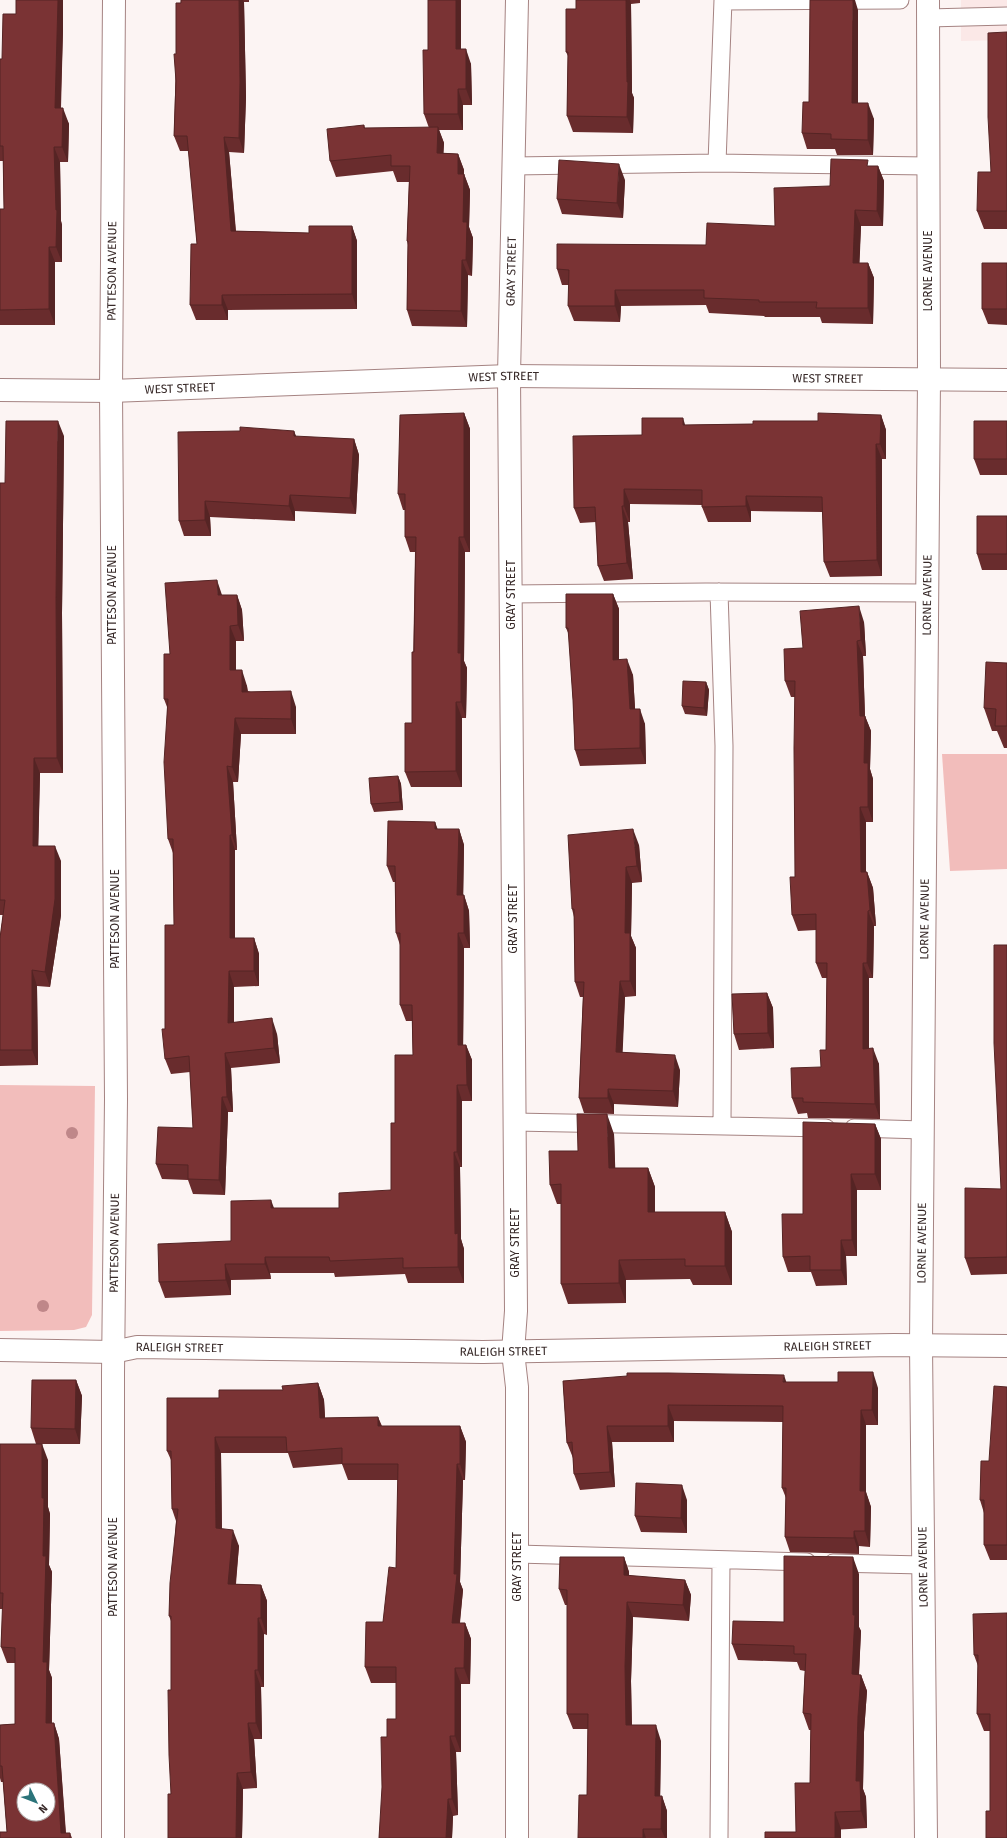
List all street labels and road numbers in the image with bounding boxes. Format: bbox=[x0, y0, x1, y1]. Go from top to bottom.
street label: PATTESON AVENUE bbox=[105, 221, 119, 321]
street label: LORNE AVENUE bbox=[921, 230, 935, 312]
street label: GRAY STREET bbox=[503, 236, 519, 306]
street label: WEST STREET bbox=[468, 369, 540, 385]
street label: WEST STREET bbox=[792, 371, 864, 386]
street label: WEST STREET bbox=[144, 380, 216, 397]
street label: PATTESON AVENUE bbox=[105, 545, 119, 645]
street label: LORNE AVENUE bbox=[920, 554, 935, 636]
street label: GRAY STREET bbox=[504, 559, 518, 630]
street label: PATTESON AVENUE bbox=[108, 869, 122, 969]
street label: LORNE AVENUE bbox=[917, 878, 932, 960]
street label: GRAY STREET bbox=[506, 883, 520, 954]
street label: PATTESON AVENUE bbox=[107, 1193, 122, 1293]
street label: LORNE AVENUE bbox=[915, 1202, 929, 1284]
street label: GRAY STREET bbox=[508, 1207, 522, 1278]
street label: RALEIGH STREET bbox=[783, 1338, 872, 1354]
street label: RALEIGH STREET bbox=[135, 1340, 224, 1355]
street label: RALEIGH STREET bbox=[459, 1344, 548, 1359]
street label: PATTESON AVENUE bbox=[106, 1517, 120, 1617]
street label: LORNE AVENUE bbox=[915, 1526, 931, 1608]
street label: GRAY STREET bbox=[510, 1531, 524, 1602]

